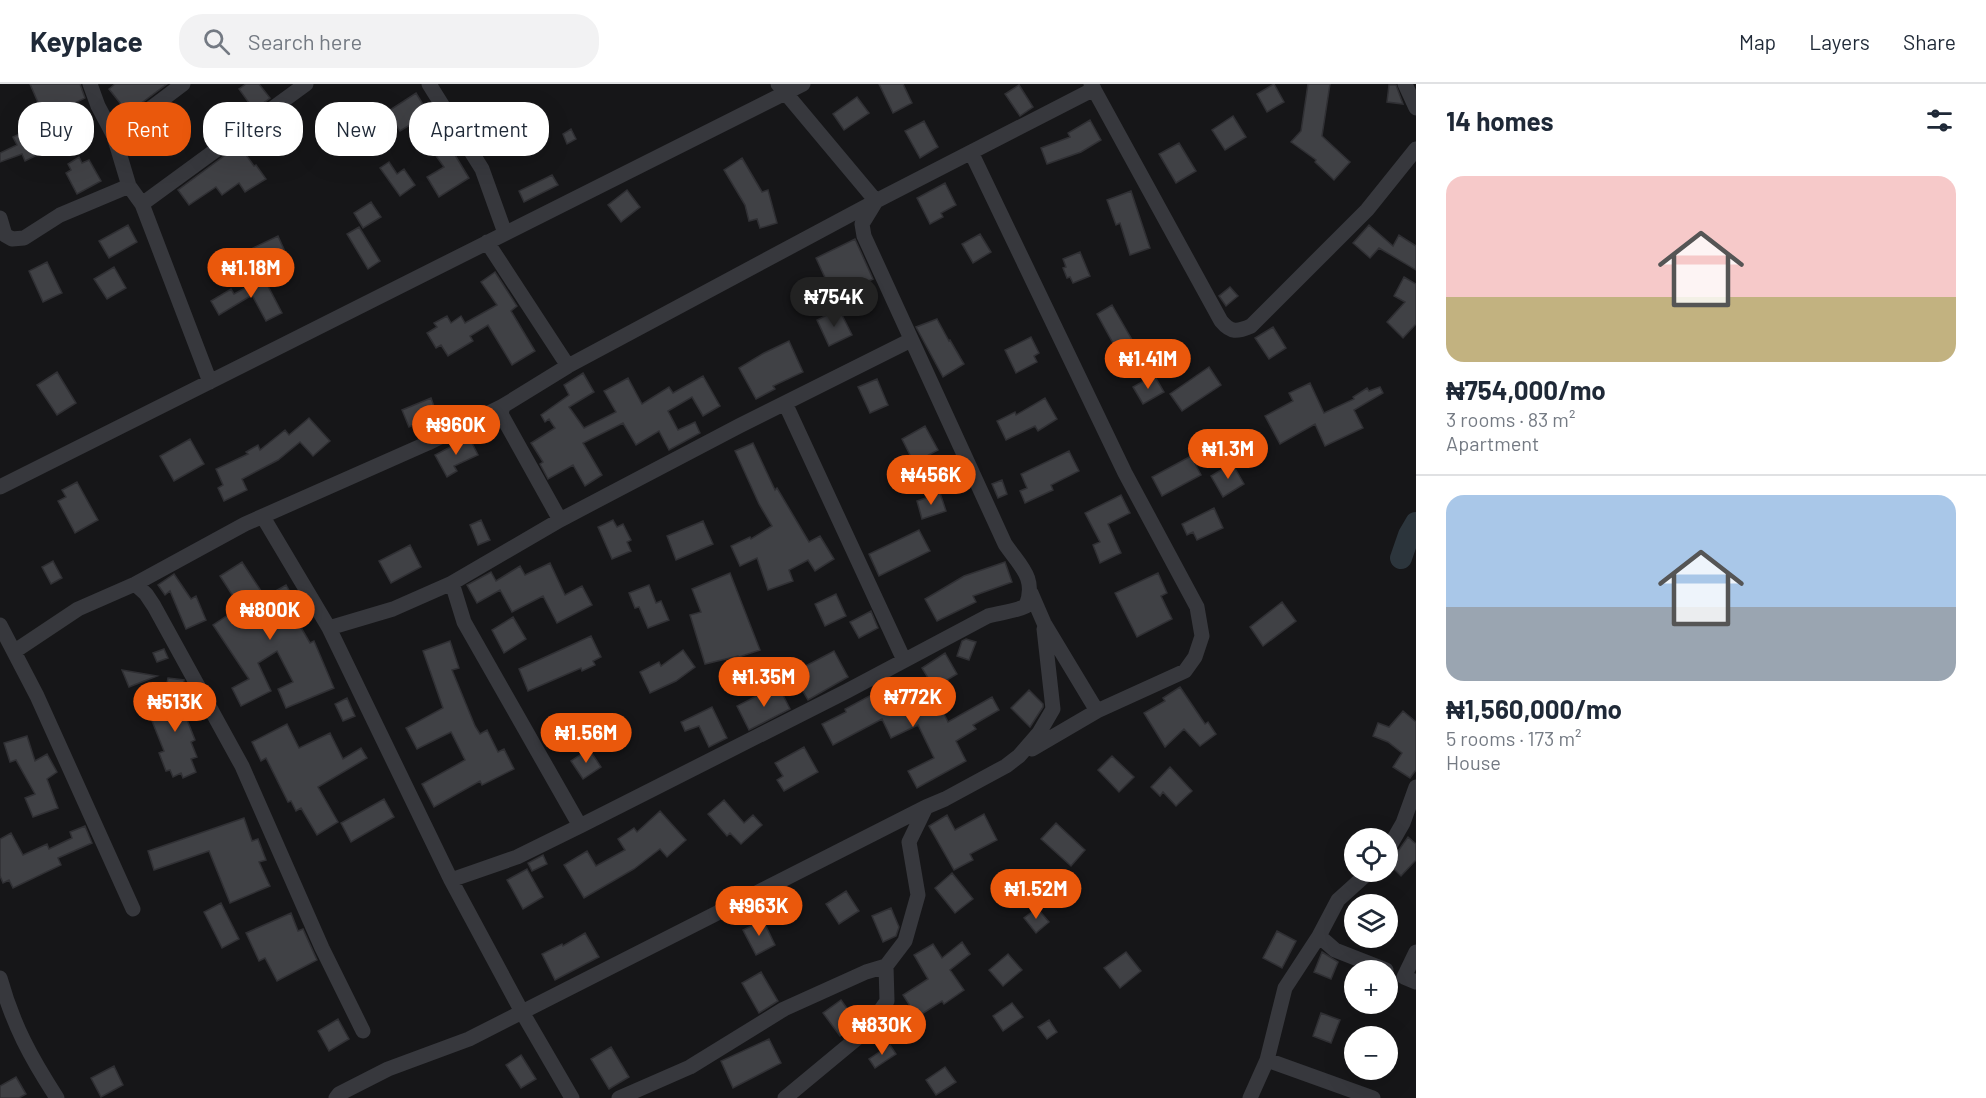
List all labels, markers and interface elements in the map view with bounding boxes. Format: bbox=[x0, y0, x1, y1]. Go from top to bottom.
search box bbox=[179, 14, 599, 68]
text: Keyplace bbox=[30, 24, 143, 58]
icon: search bbox=[200, 25, 233, 58]
text: Search here bbox=[248, 28, 362, 54]
text: Map bbox=[1739, 29, 1776, 54]
text: Layers bbox=[1809, 29, 1870, 54]
text: Share bbox=[1903, 29, 1956, 54]
chip: Buy bbox=[18, 102, 94, 156]
chip: Rent bbox=[106, 102, 191, 156]
chip: Filters bbox=[203, 102, 303, 156]
chip: New bbox=[315, 102, 397, 156]
chip: Apartment bbox=[409, 102, 549, 156]
icon: filters bbox=[1923, 104, 1956, 137]
text: 14 homes bbox=[1446, 105, 1553, 136]
icon: home bbox=[1647, 215, 1755, 323]
pin: ₦1.18M bbox=[202, 248, 300, 299]
text: ₦1.18M bbox=[221, 255, 281, 279]
pin: ₦754K bbox=[792, 277, 876, 328]
text: ₦754K bbox=[804, 284, 864, 308]
pin: ₦1.41M bbox=[1099, 339, 1197, 390]
text: ₦1.41M bbox=[1119, 346, 1177, 370]
text: ₦754,000/mo bbox=[1446, 374, 1606, 405]
pin: ₦960K bbox=[414, 405, 498, 456]
text: 3 rooms · 83 m² bbox=[1446, 407, 1575, 431]
text: ₦960K bbox=[426, 412, 486, 436]
pin: ₦1.3M bbox=[1186, 429, 1270, 480]
text: Apartment bbox=[1446, 431, 1539, 455]
text: ₦1.3M bbox=[1202, 436, 1254, 460]
pin: ₦456K bbox=[889, 455, 973, 506]
text: ₦456K bbox=[901, 462, 961, 486]
icon: home bbox=[1647, 534, 1755, 642]
pin: ₦800K bbox=[228, 590, 312, 641]
text: ₦800K bbox=[240, 597, 300, 621]
pin: ₦1.35M bbox=[715, 657, 813, 708]
text: ₦1.35M bbox=[733, 664, 795, 688]
pin: ₦772K bbox=[871, 677, 955, 728]
pin: ₦513K bbox=[133, 682, 217, 733]
text: ₦772K bbox=[884, 684, 942, 708]
text: ₦513K bbox=[147, 689, 203, 713]
text: ₦1,560,000/mo bbox=[1446, 693, 1622, 724]
pin: ₦1.56M bbox=[537, 713, 635, 764]
text: ₦1.56M bbox=[555, 720, 617, 744]
text: 5 rooms · 173 m² bbox=[1446, 726, 1581, 750]
text: House bbox=[1446, 750, 1501, 774]
map controls bbox=[1344, 828, 1398, 1080]
button: locate bbox=[1344, 828, 1398, 882]
pin: ₦1.52M bbox=[987, 869, 1085, 920]
text: ₦1.52M bbox=[1004, 876, 1068, 900]
pin: ₦963K bbox=[717, 886, 801, 937]
text: ₦963K bbox=[729, 893, 789, 917]
button: layers bbox=[1344, 894, 1398, 948]
button: + bbox=[1344, 960, 1398, 1014]
pin: ₦830K bbox=[840, 1005, 924, 1056]
text: ₦830K bbox=[852, 1012, 912, 1036]
button: − bbox=[1344, 1026, 1398, 1080]

